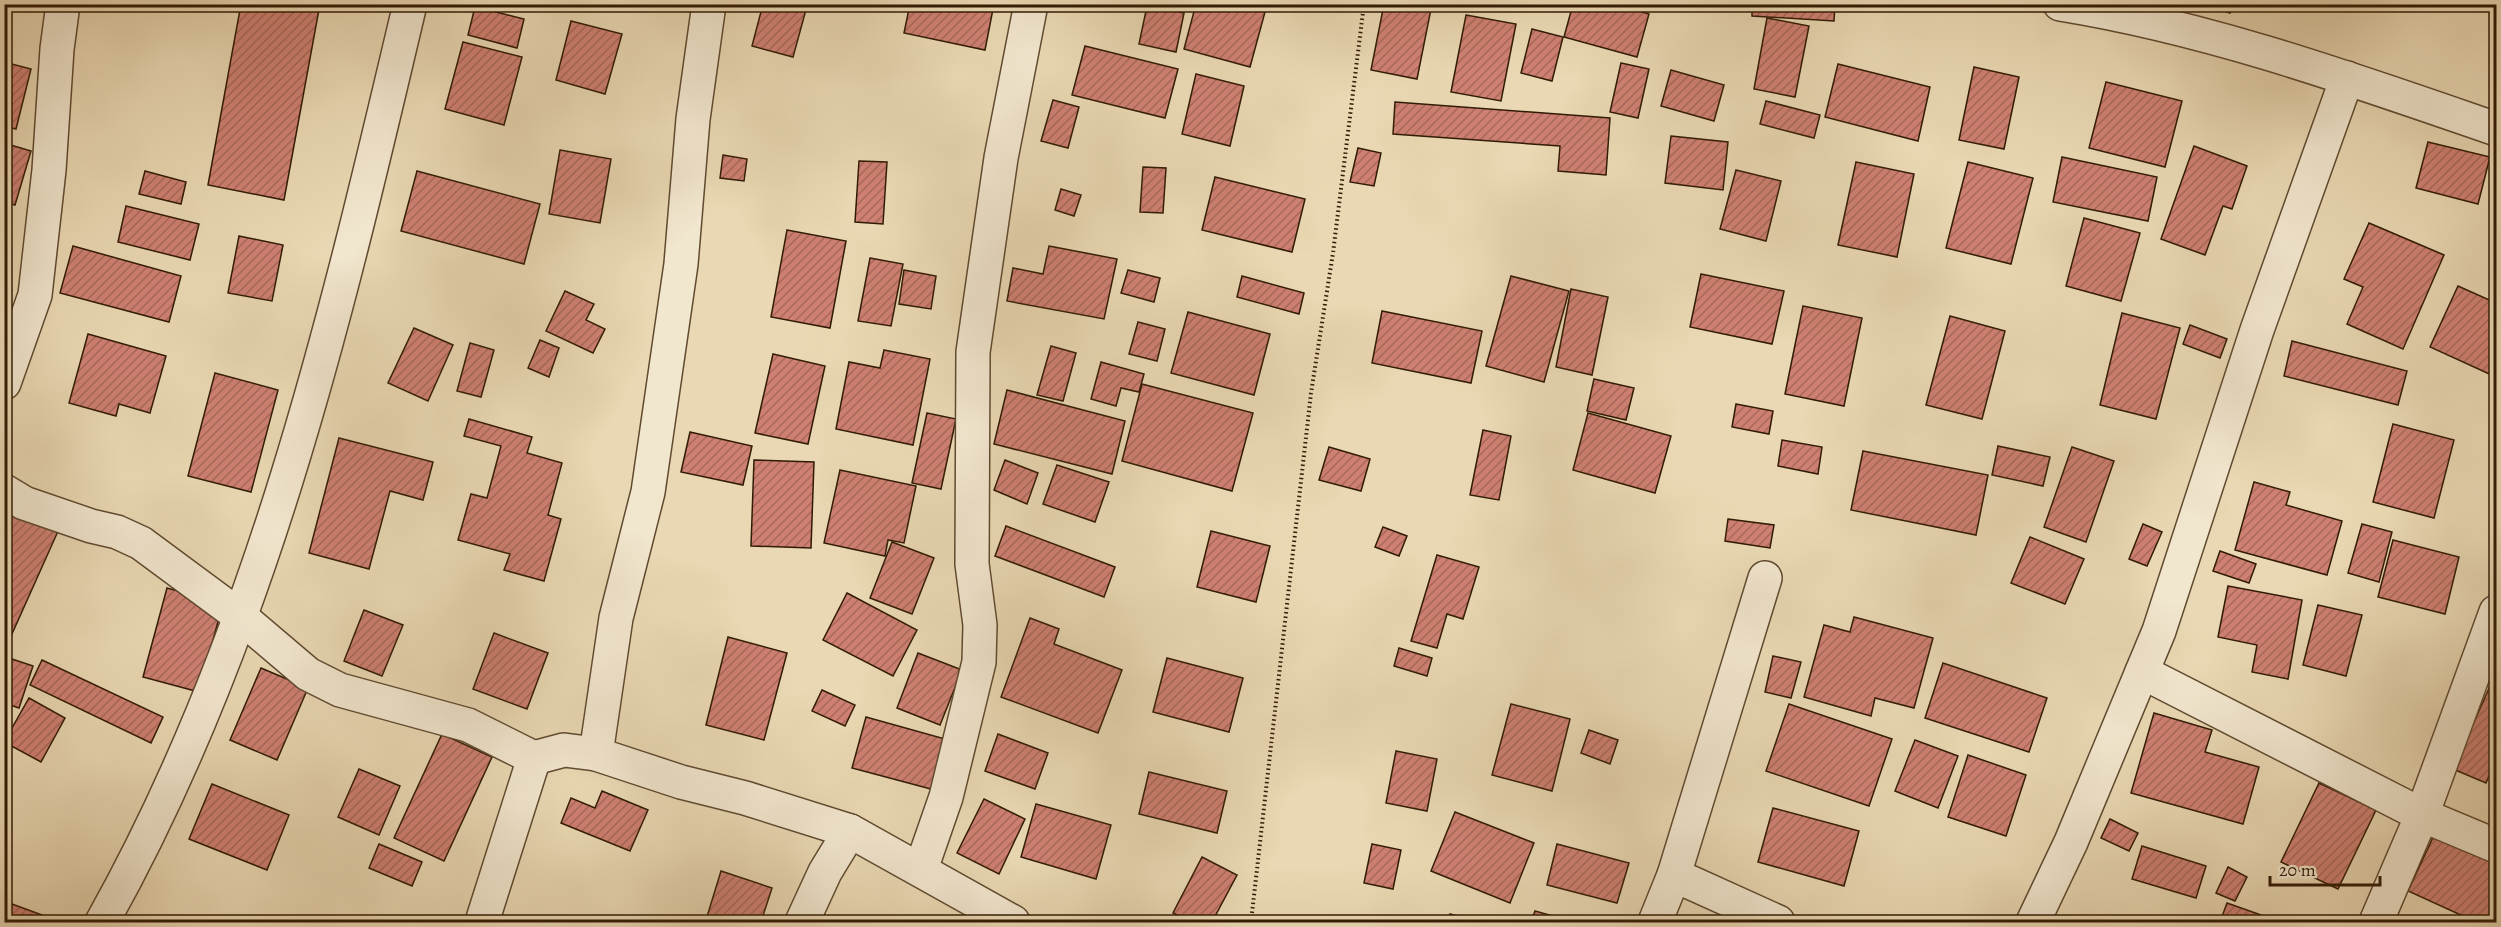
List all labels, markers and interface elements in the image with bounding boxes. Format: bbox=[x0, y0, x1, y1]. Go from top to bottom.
scale bar bbox=[2270, 849, 2380, 887]
text: 20 m bbox=[2279, 858, 2316, 882]

